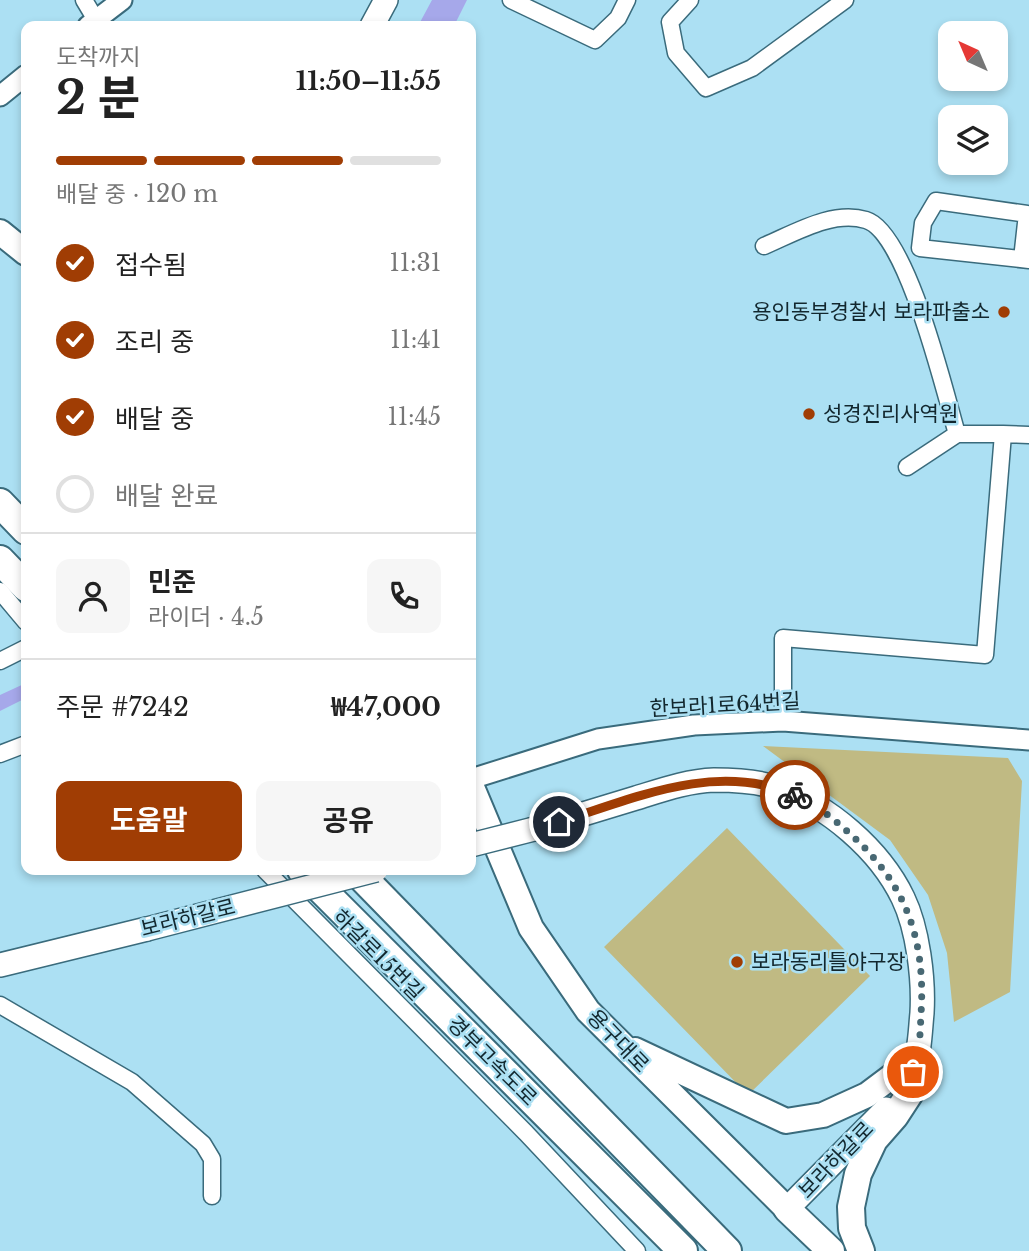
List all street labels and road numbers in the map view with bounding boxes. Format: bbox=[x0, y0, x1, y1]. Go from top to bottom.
street label: 한보라1로64번길 bbox=[649, 688, 801, 722]
street label: 보라하갈로 bbox=[138, 894, 238, 942]
street label: 하갈로15번길 bbox=[327, 904, 429, 1006]
street label: 용구대로 bbox=[582, 1004, 654, 1078]
street label: 경부고속도로 bbox=[442, 1011, 542, 1111]
street label: 보라하갈로 bbox=[793, 1116, 879, 1204]

